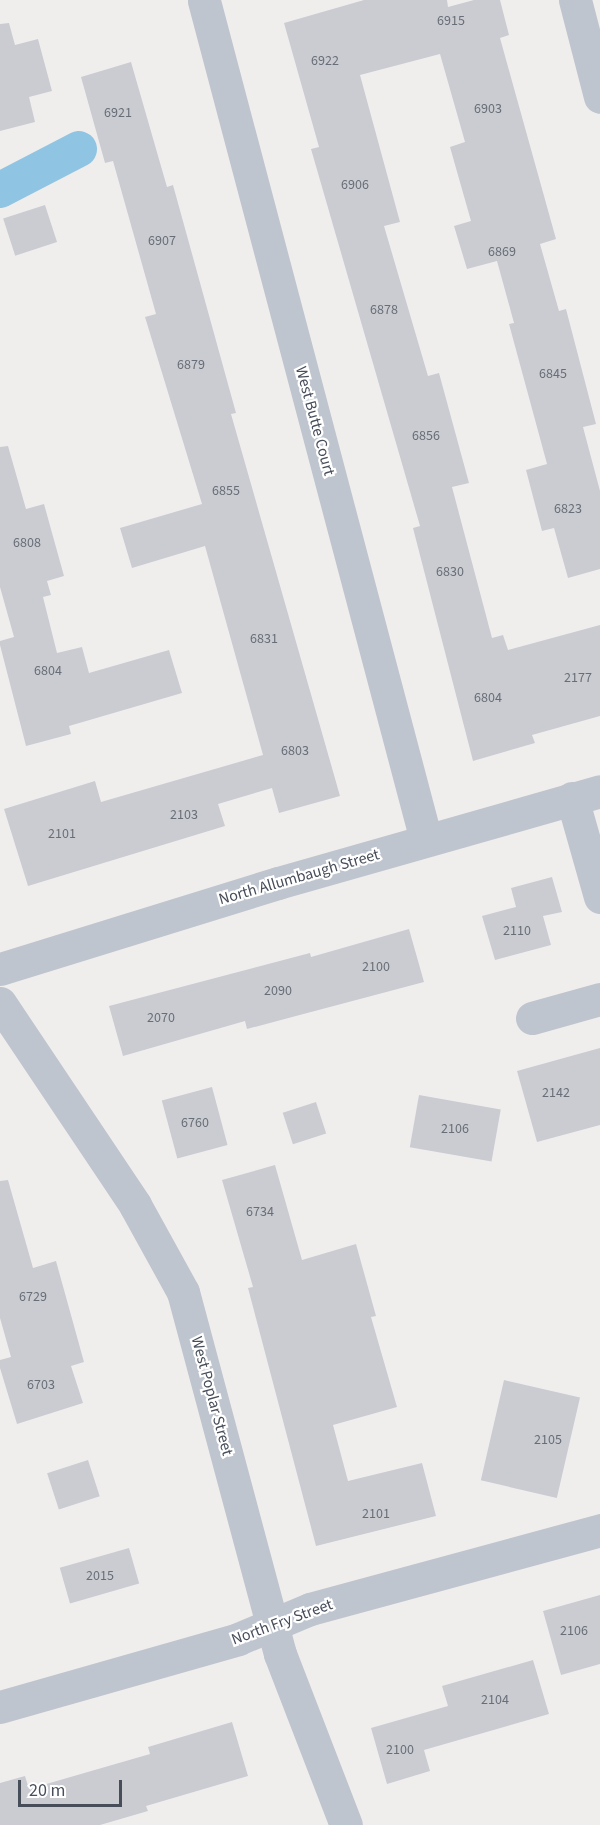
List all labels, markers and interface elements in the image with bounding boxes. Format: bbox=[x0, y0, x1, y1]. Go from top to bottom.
house number: 6915 bbox=[437, 13, 465, 29]
house number: 6922 bbox=[311, 53, 339, 69]
house number: 6903 bbox=[474, 101, 502, 117]
house number: 6921 bbox=[104, 105, 132, 121]
house number: 6906 bbox=[341, 177, 369, 193]
house number: 6907 bbox=[148, 233, 176, 249]
house number: 6869 bbox=[488, 244, 516, 260]
house number: 6878 bbox=[370, 302, 398, 318]
house number: 6879 bbox=[177, 357, 205, 373]
street label: West Butte Court bbox=[291, 364, 339, 478]
house number: 6845 bbox=[539, 366, 567, 382]
house number: 6856 bbox=[412, 428, 440, 444]
house number: 6855 bbox=[212, 483, 240, 499]
house number: 6823 bbox=[554, 501, 582, 517]
house number: 6808 bbox=[13, 535, 41, 551]
house number: 6830 bbox=[436, 564, 464, 580]
house number: 6831 bbox=[250, 631, 278, 647]
house number: 6804 bbox=[34, 663, 62, 679]
house number: 2177 bbox=[564, 670, 592, 686]
house number: 6804 bbox=[474, 690, 502, 706]
house number: 6803 bbox=[281, 743, 309, 759]
house number: 2103 bbox=[170, 807, 198, 823]
house number: 2101 bbox=[48, 826, 76, 842]
street label: North Allumbaugh Street bbox=[216, 845, 382, 909]
house number: 2110 bbox=[503, 923, 531, 939]
house number: 2100 bbox=[362, 959, 390, 975]
house number: 2090 bbox=[264, 983, 292, 999]
house number: 2070 bbox=[147, 1010, 175, 1026]
house number: 2142 bbox=[542, 1085, 570, 1101]
house number: 6760 bbox=[181, 1115, 209, 1131]
house number: 2106 bbox=[441, 1121, 469, 1137]
house number: 6734 bbox=[246, 1204, 274, 1220]
house number: 6729 bbox=[19, 1289, 47, 1305]
street label: West Poplar Street bbox=[187, 1334, 237, 1458]
house number: 6703 bbox=[27, 1377, 55, 1393]
house number: 2105 bbox=[534, 1432, 562, 1448]
house number: 2101 bbox=[362, 1506, 390, 1522]
house number: 2015 bbox=[86, 1568, 114, 1584]
street label: North Fry Street bbox=[229, 1595, 335, 1649]
house number: 2106 bbox=[560, 1623, 588, 1639]
house number: 2104 bbox=[481, 1692, 509, 1708]
house number: 2100 bbox=[386, 1742, 414, 1758]
scale bar bbox=[21, 1768, 124, 1806]
text: 20 m bbox=[29, 1778, 65, 1803]

